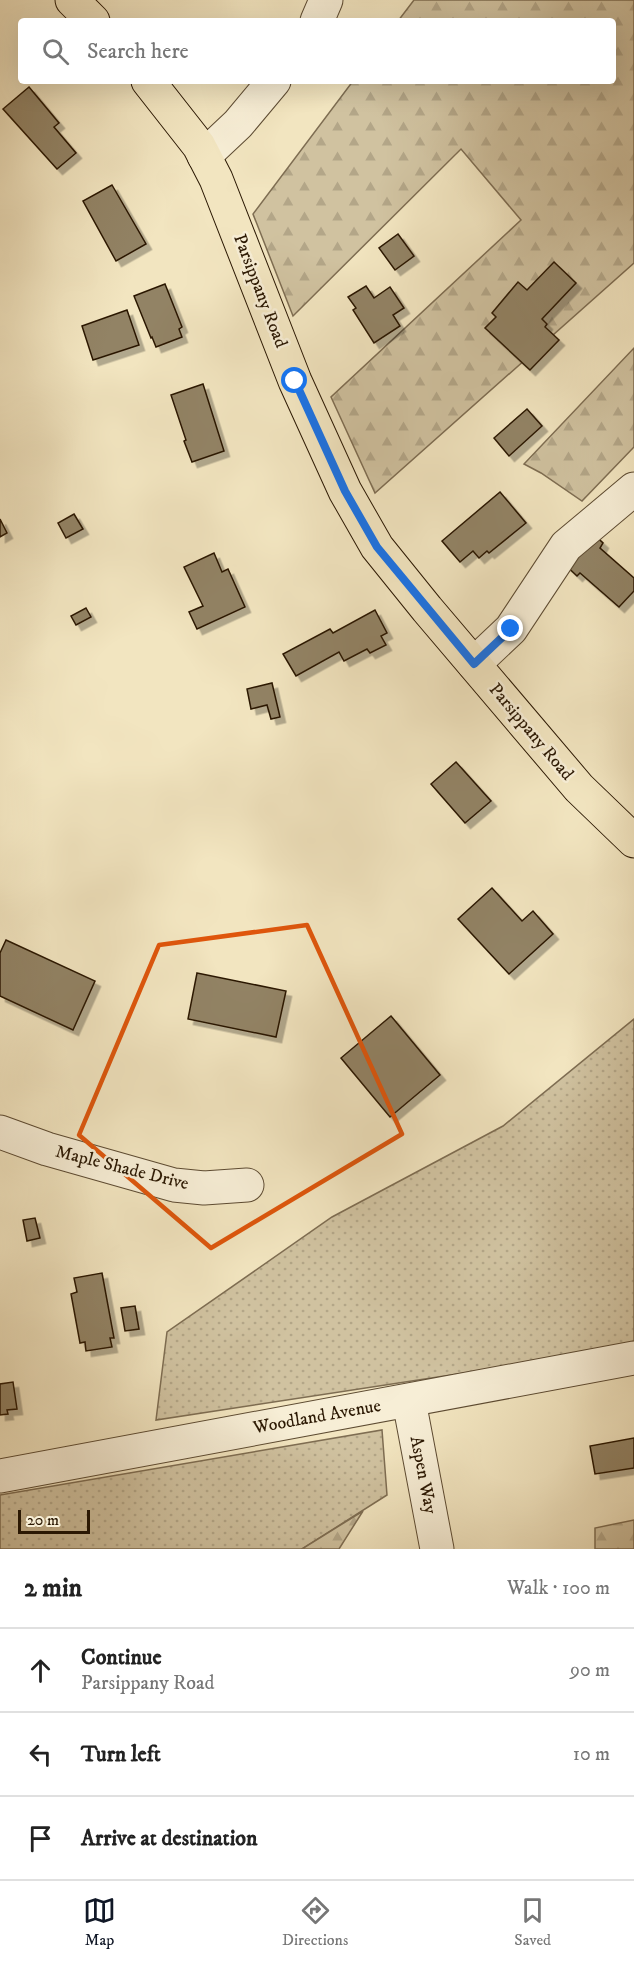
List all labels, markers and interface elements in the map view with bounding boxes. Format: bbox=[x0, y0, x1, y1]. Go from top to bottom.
search box bbox=[18, 18, 616, 84]
icon: search bbox=[39, 35, 72, 68]
text: Search here bbox=[87, 38, 189, 65]
street label: Parsippany Road bbox=[228, 231, 292, 351]
route start bbox=[281, 367, 307, 393]
route end bbox=[497, 615, 523, 641]
street label: Parsippany Road bbox=[484, 679, 578, 785]
street label: Maple Shade Drive bbox=[53, 1141, 191, 1195]
street label: Woodland Avenue bbox=[250, 1395, 383, 1439]
street label: Aspen Way bbox=[405, 1434, 441, 1516]
scale bar bbox=[18, 1507, 90, 1534]
text: 20 m bbox=[27, 1510, 59, 1530]
text: 2 min bbox=[24, 1572, 82, 1605]
text: Walk · 100 m bbox=[507, 1576, 610, 1601]
text: Continue bbox=[81, 1644, 162, 1671]
icon: ahead bbox=[24, 1654, 57, 1687]
text: 90 m bbox=[570, 1658, 610, 1683]
text: Parsippany Road bbox=[81, 1671, 214, 1696]
icon: left bbox=[24, 1738, 57, 1771]
text: Turn left bbox=[81, 1741, 161, 1768]
text: 10 m bbox=[573, 1742, 610, 1767]
icon: arrive bbox=[24, 1822, 57, 1855]
text: Arrive at destination bbox=[81, 1825, 258, 1852]
tab: Map bbox=[83, 1894, 116, 1950]
tab: Directions bbox=[282, 1894, 348, 1950]
tab: Saved bbox=[514, 1894, 551, 1950]

